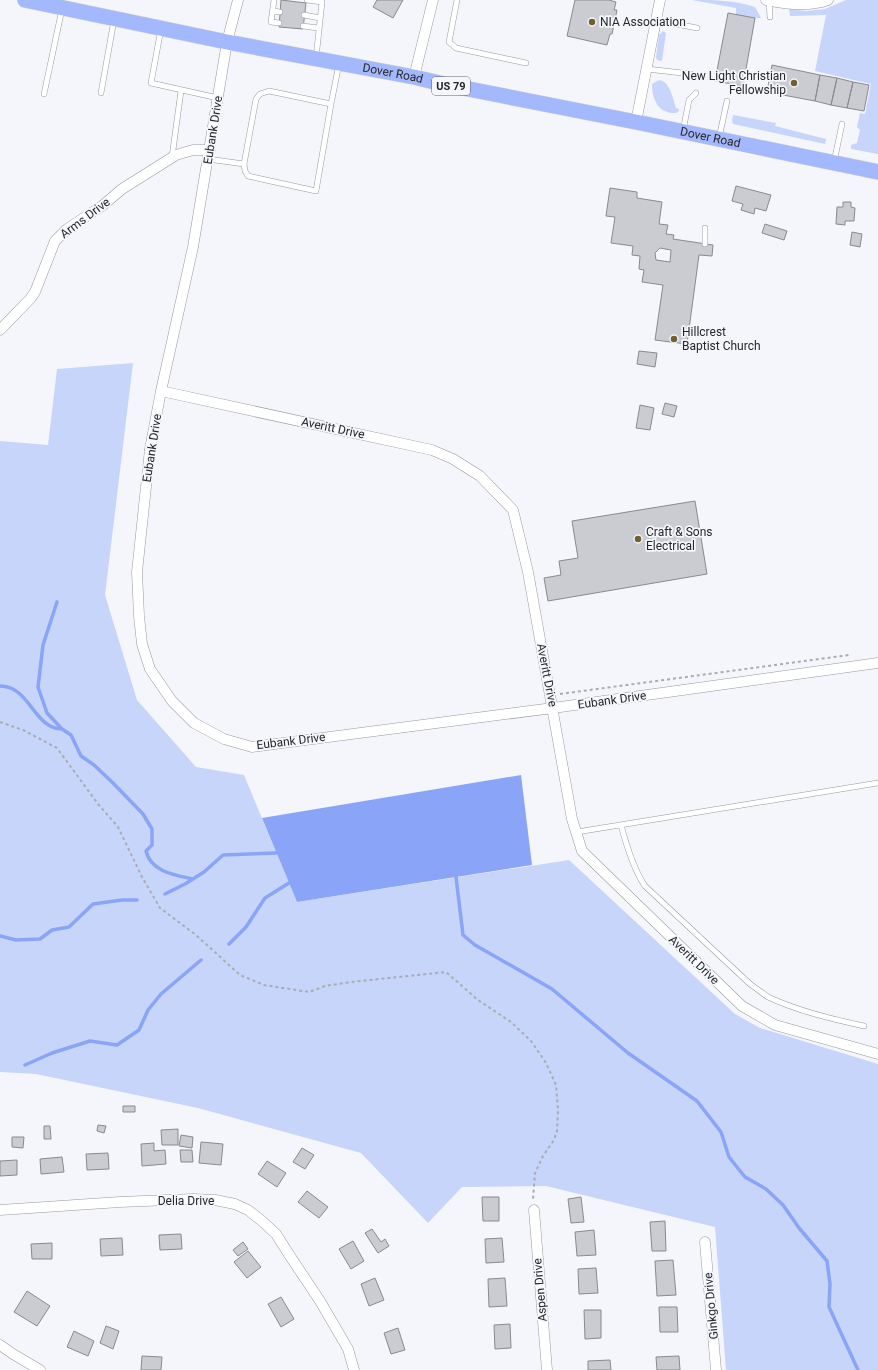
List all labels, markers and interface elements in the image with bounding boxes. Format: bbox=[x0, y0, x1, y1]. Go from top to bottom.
place label: NIA Association bbox=[600, 15, 686, 29]
marker: NIA Association bbox=[587, 17, 597, 27]
street label: Dover Road bbox=[361, 61, 425, 86]
place label: New Light Christian Fellowship bbox=[682, 69, 786, 97]
road number: US 79 bbox=[432, 77, 470, 95]
marker: New Light Christian Fellowship bbox=[789, 78, 799, 88]
street label: Eubank Drive bbox=[201, 95, 225, 165]
street label: Dover Road bbox=[679, 124, 742, 150]
street label: Arms Drive bbox=[57, 195, 113, 241]
place label: Hillcrest Baptist Church bbox=[682, 325, 761, 353]
marker: Hillcrest Baptist Church bbox=[669, 334, 679, 344]
street label: Eubank Drive bbox=[140, 413, 164, 483]
street label: Averitt Drive bbox=[300, 414, 366, 442]
place label: Craft & Sons Electrical bbox=[646, 525, 712, 553]
marker: Craft & Sons Electrical bbox=[633, 534, 643, 544]
street label: Averitt Drive bbox=[534, 642, 560, 708]
street label: Eubank Drive bbox=[577, 688, 647, 712]
street label: Eubank Drive bbox=[256, 730, 326, 752]
street label: Averitt Drive bbox=[666, 933, 722, 987]
street label: Delia Drive bbox=[158, 1194, 214, 1208]
street label: Aspen Drive bbox=[530, 1258, 550, 1322]
street label: Ginkgo Drive bbox=[701, 1272, 721, 1340]

